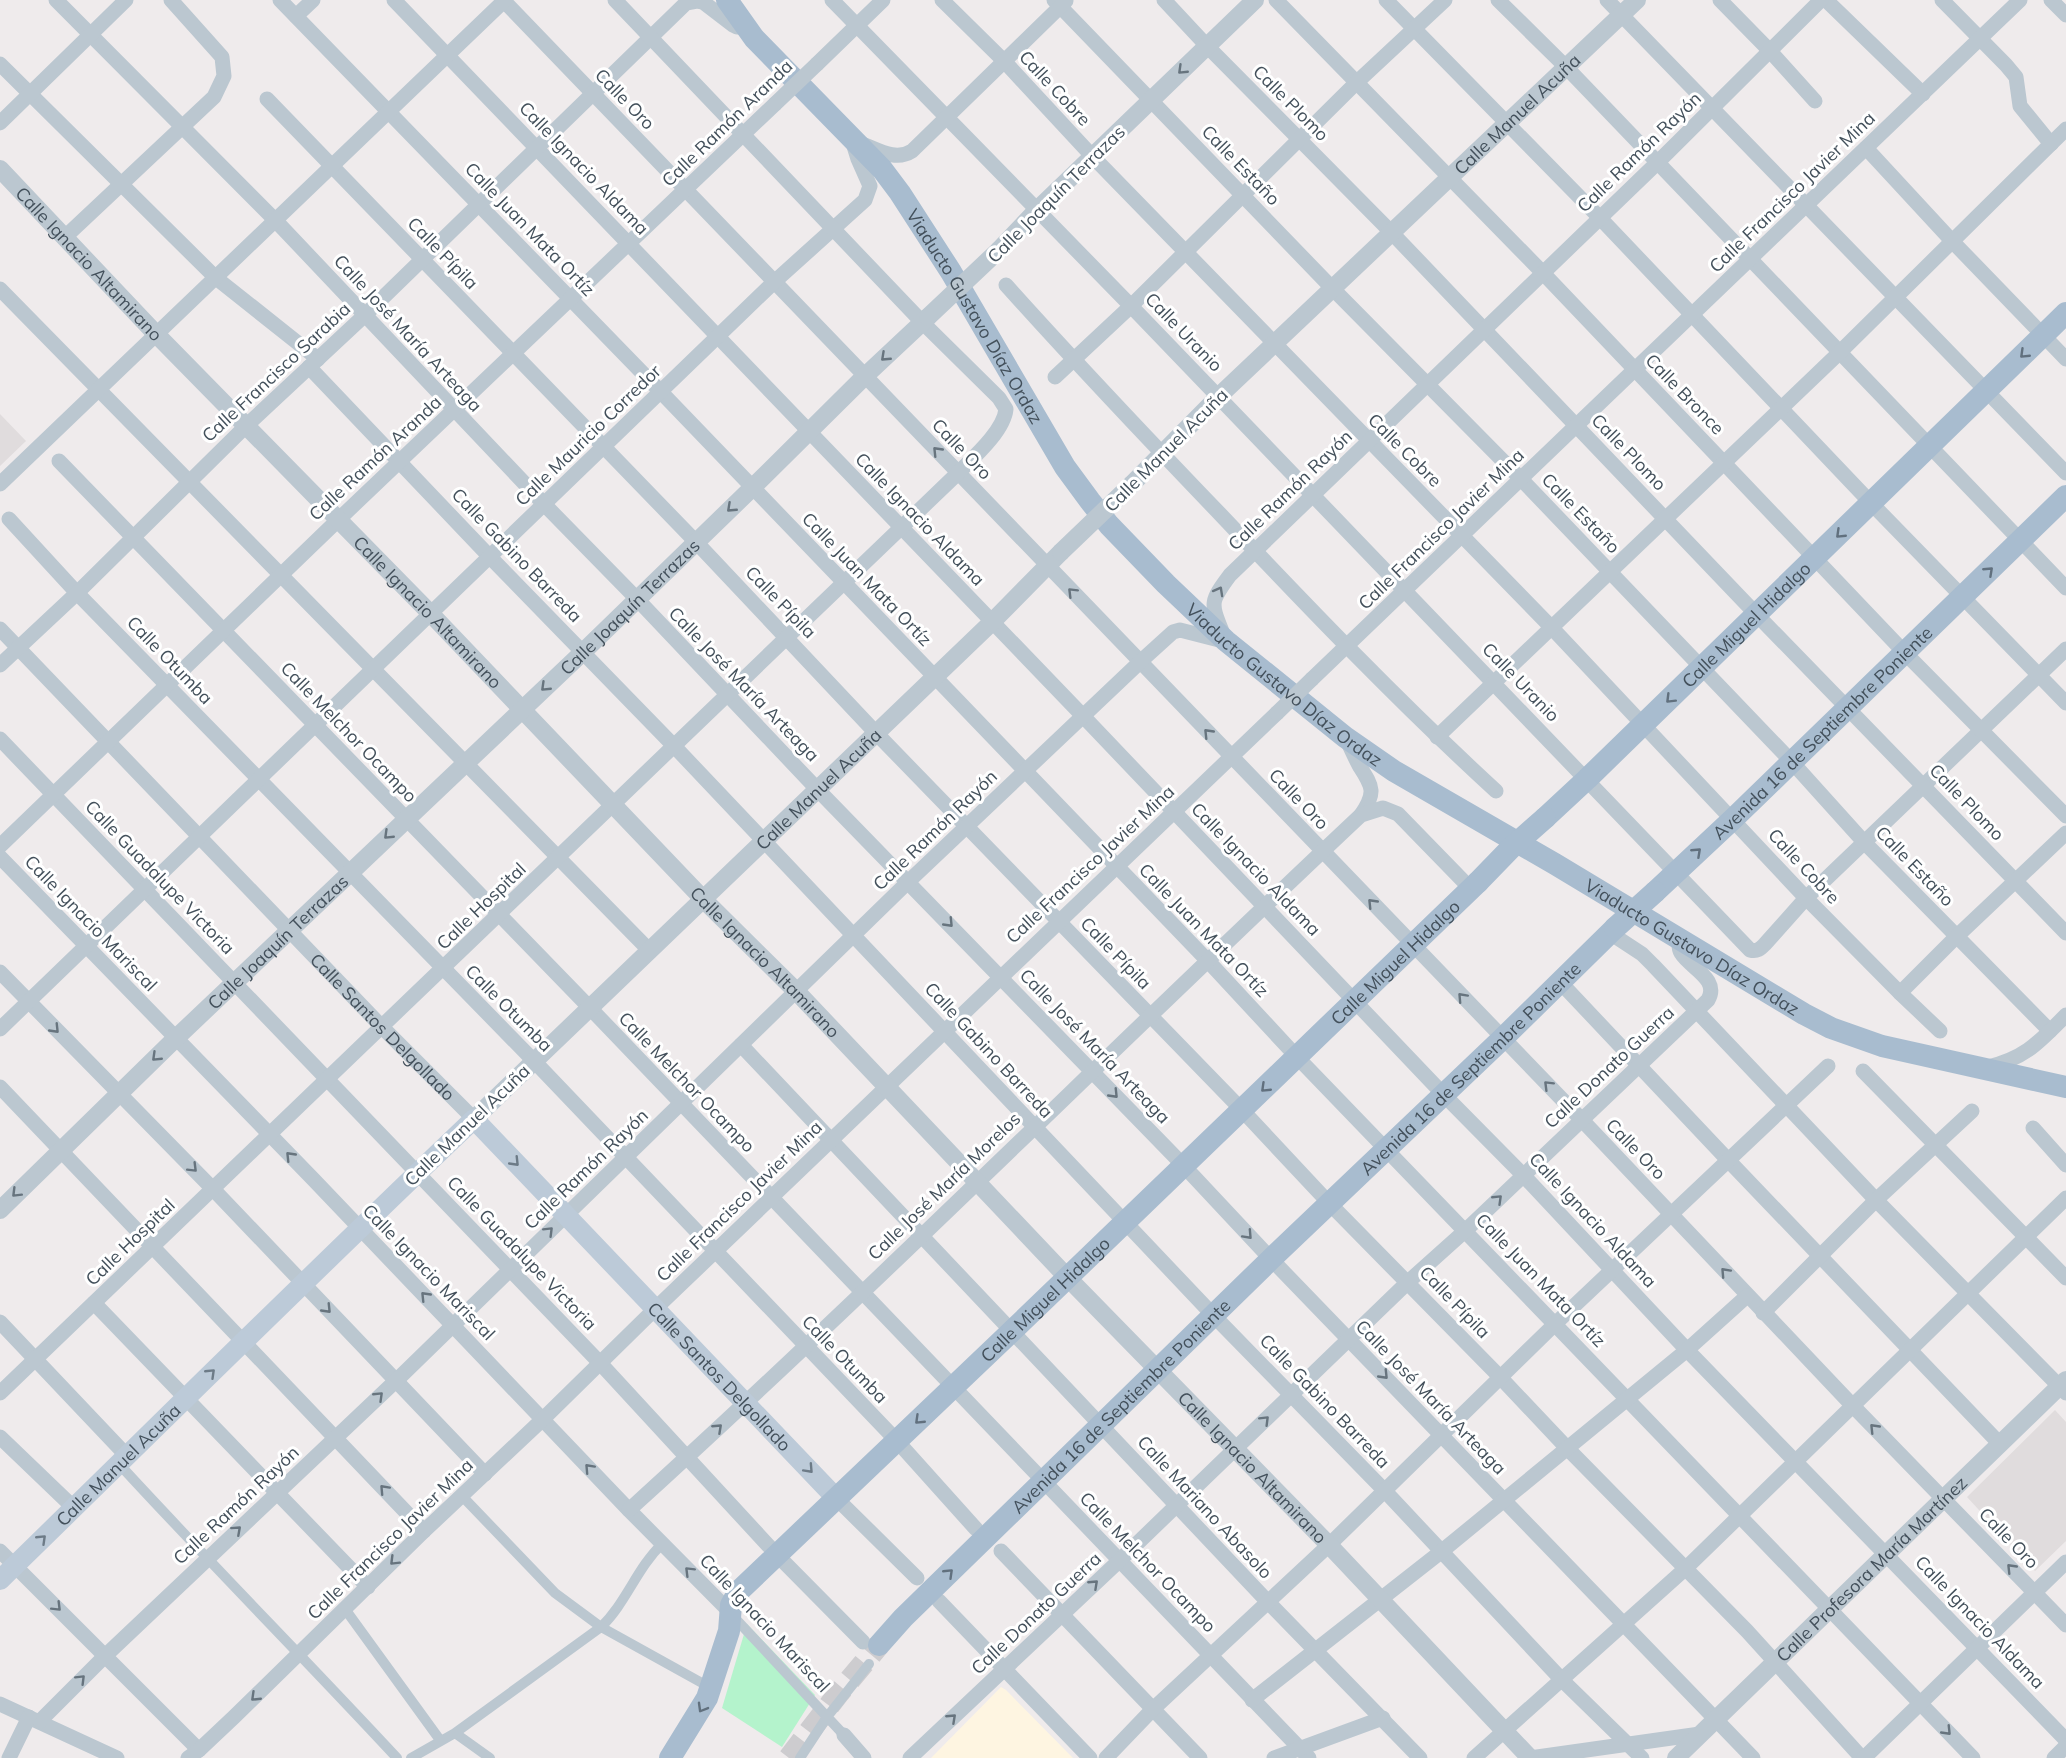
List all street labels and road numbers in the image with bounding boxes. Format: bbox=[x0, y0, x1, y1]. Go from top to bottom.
street label: Calle Cobre bbox=[1014, 45, 1096, 131]
street label: Calle Manuel Acuña bbox=[1449, 48, 1585, 179]
street label: Calle Ramón Aranda bbox=[657, 55, 797, 191]
street label: Calle Plomo bbox=[1248, 60, 1334, 146]
street label: Calle Oro bbox=[590, 64, 660, 134]
street label: Calle Ramón Rayón bbox=[1572, 87, 1706, 217]
street label: Calle Ignacio Aldama bbox=[514, 96, 654, 240]
street label: Calle Francisco Javier Mina bbox=[1704, 107, 1880, 277]
street label: Calle Joaquín Terrazas bbox=[982, 120, 1130, 268]
street label: Calle Estaño bbox=[1197, 120, 1285, 210]
street label: Calle Juan Mata Ortíz bbox=[460, 157, 600, 301]
street label: Calle Ignacio Altamirano bbox=[11, 181, 168, 345]
street label: Viaducto Gustavo Díaz Ordaz bbox=[902, 204, 1049, 428]
street label: Calle Pípila bbox=[403, 212, 483, 294]
street label: Calle José María Arteaga bbox=[329, 250, 487, 416]
street label: Calle Uranio bbox=[1141, 288, 1227, 376]
street label: Calle Francisco Sarabia bbox=[197, 297, 355, 447]
street label: Calle Bronce bbox=[1641, 349, 1729, 439]
street label: Calle Mauricio Corredor bbox=[510, 359, 666, 511]
street label: Calle Manuel Acuña bbox=[1099, 383, 1233, 517]
street label: Calle Ramón Aranda bbox=[304, 391, 446, 525]
street label: Calle Cobre bbox=[1363, 408, 1447, 492]
street label: Calle Plomo bbox=[1587, 409, 1671, 495]
street label: Calle Oro bbox=[927, 414, 997, 484]
street label: Calle Ramón Rayón bbox=[1223, 425, 1357, 555]
street label: Calle Francisco Javier Mina bbox=[1353, 444, 1529, 614]
street label: Calle Ignacio Aldama bbox=[850, 447, 990, 591]
street label: Calle Estaño bbox=[1537, 468, 1625, 558]
street label: Calle Gabino Barreda bbox=[447, 483, 587, 627]
street label: Calle Juan Mata Ortíz bbox=[797, 507, 937, 651]
street label: Calle Ignacio Altamirano bbox=[349, 531, 507, 693]
street label: Calle Joaquín Terrazas bbox=[555, 534, 704, 680]
street label: Calle Miguel Hidalgo bbox=[1677, 557, 1815, 692]
street label: Calle Pípila bbox=[741, 561, 821, 643]
street label: Viaducto Gustavo Díaz Ordaz bbox=[1181, 598, 1387, 771]
street label: Calle José María Arteaga bbox=[664, 602, 824, 766]
street label: Calle Otumba bbox=[122, 611, 218, 709]
street label: Avenida 16 de Septiembre Poniente bbox=[1707, 621, 1937, 844]
street label: Calle Uranio bbox=[1478, 638, 1564, 726]
street label: Calle Melchor Ocampo bbox=[276, 657, 422, 807]
street label: Calle Manuel Acuña bbox=[750, 723, 886, 854]
street label: Calle Plomo bbox=[1925, 759, 2009, 845]
street label: Calle Oro bbox=[1264, 764, 1334, 834]
street label: Calle Ramón Rayón bbox=[868, 765, 1002, 895]
street label: Calle Francisco Javier Mina bbox=[1001, 780, 1179, 948]
street label: Calle Guadalupe Victoria bbox=[80, 795, 240, 959]
street label: Calle Ignacio Aldama bbox=[1186, 797, 1326, 941]
street label: Calle Estaño bbox=[1871, 821, 1959, 911]
street label: Calle Cobre bbox=[1763, 823, 1845, 909]
street label: Calle Ignacio Mariscal bbox=[20, 850, 162, 996]
street label: Calle Hospital bbox=[432, 858, 530, 954]
street label: Calle Juan Mata Ortíz bbox=[1134, 858, 1274, 1002]
street label: Calle Joaquín Terrazas bbox=[202, 869, 353, 1014]
street label: Viaducto Gustavo Díaz Ordaz bbox=[1581, 873, 1804, 1020]
street label: Calle Ignacio Altamirano bbox=[685, 881, 845, 1042]
street label: Calle Miguel Hidalgo bbox=[1325, 894, 1464, 1030]
street label: Calle Pípila bbox=[1076, 912, 1156, 994]
street label: Calle Santos Delgollado bbox=[305, 948, 460, 1105]
street label: Avenida 16 de Septiembre Poniente bbox=[1355, 957, 1585, 1180]
street label: Calle Otumba bbox=[461, 960, 557, 1056]
street label: Calle José María Arteaga bbox=[1015, 964, 1175, 1128]
street label: Calle Gabino Barreda bbox=[920, 977, 1058, 1123]
street label: Calle Donato Guerra bbox=[1539, 1001, 1679, 1133]
street label: Calle Melchor Ocampo bbox=[614, 1007, 760, 1157]
street label: Calle Manuel Acuña bbox=[399, 1059, 535, 1191]
street label: Calle Ramón Rayón bbox=[519, 1104, 653, 1234]
street label: Calle José María Morelos bbox=[863, 1107, 1025, 1265]
street label: Calle Oro bbox=[1601, 1114, 1671, 1184]
street label: Calle Francisco Javier Mina bbox=[651, 1116, 827, 1286]
street label: Calle Ignacio Aldama bbox=[1524, 1148, 1662, 1292]
street label: Calle Guadalupe Victoria bbox=[442, 1171, 602, 1335]
street label: Calle Hospital bbox=[81, 1194, 179, 1290]
street label: Calle Ignacio Mariscal bbox=[358, 1199, 500, 1345]
street label: Calle Juan Mata Ortíz bbox=[1471, 1208, 1611, 1352]
street label: Calle Miguel Hidalgo bbox=[975, 1232, 1114, 1367]
street label: Calle Pípila bbox=[1415, 1261, 1495, 1343]
street label: Avenida 16 de Septiembre Poniente bbox=[1006, 1294, 1235, 1518]
street label: Calle Santos Delgollado bbox=[643, 1297, 796, 1456]
street label: Calle Otumba bbox=[797, 1310, 893, 1408]
street label: Calle José María Arteaga bbox=[1351, 1315, 1511, 1479]
street label: Calle Gabino Barreda bbox=[1255, 1329, 1395, 1473]
street label: Calle Ignacio Altamirano bbox=[1173, 1386, 1332, 1548]
street label: Calle Manuel Acuña bbox=[51, 1398, 185, 1531]
street label: Calle Mariano Abasolo bbox=[1133, 1430, 1277, 1584]
street label: Calle Ramón Rayón bbox=[168, 1441, 304, 1569]
street label: Calle Francisco Javier Mina bbox=[302, 1454, 478, 1624]
street label: Calle Profesora María Martínez bbox=[1771, 1471, 1972, 1666]
street label: Calle Melchor Ocampo bbox=[1075, 1487, 1221, 1637]
street label: Calle Oro bbox=[1974, 1503, 2044, 1573]
street label: Calle Donato Guerra bbox=[966, 1547, 1106, 1679]
street label: Calle Ignacio Mariscal bbox=[695, 1549, 835, 1697]
street label: Calle Ignacio Aldama bbox=[1910, 1550, 2050, 1694]

